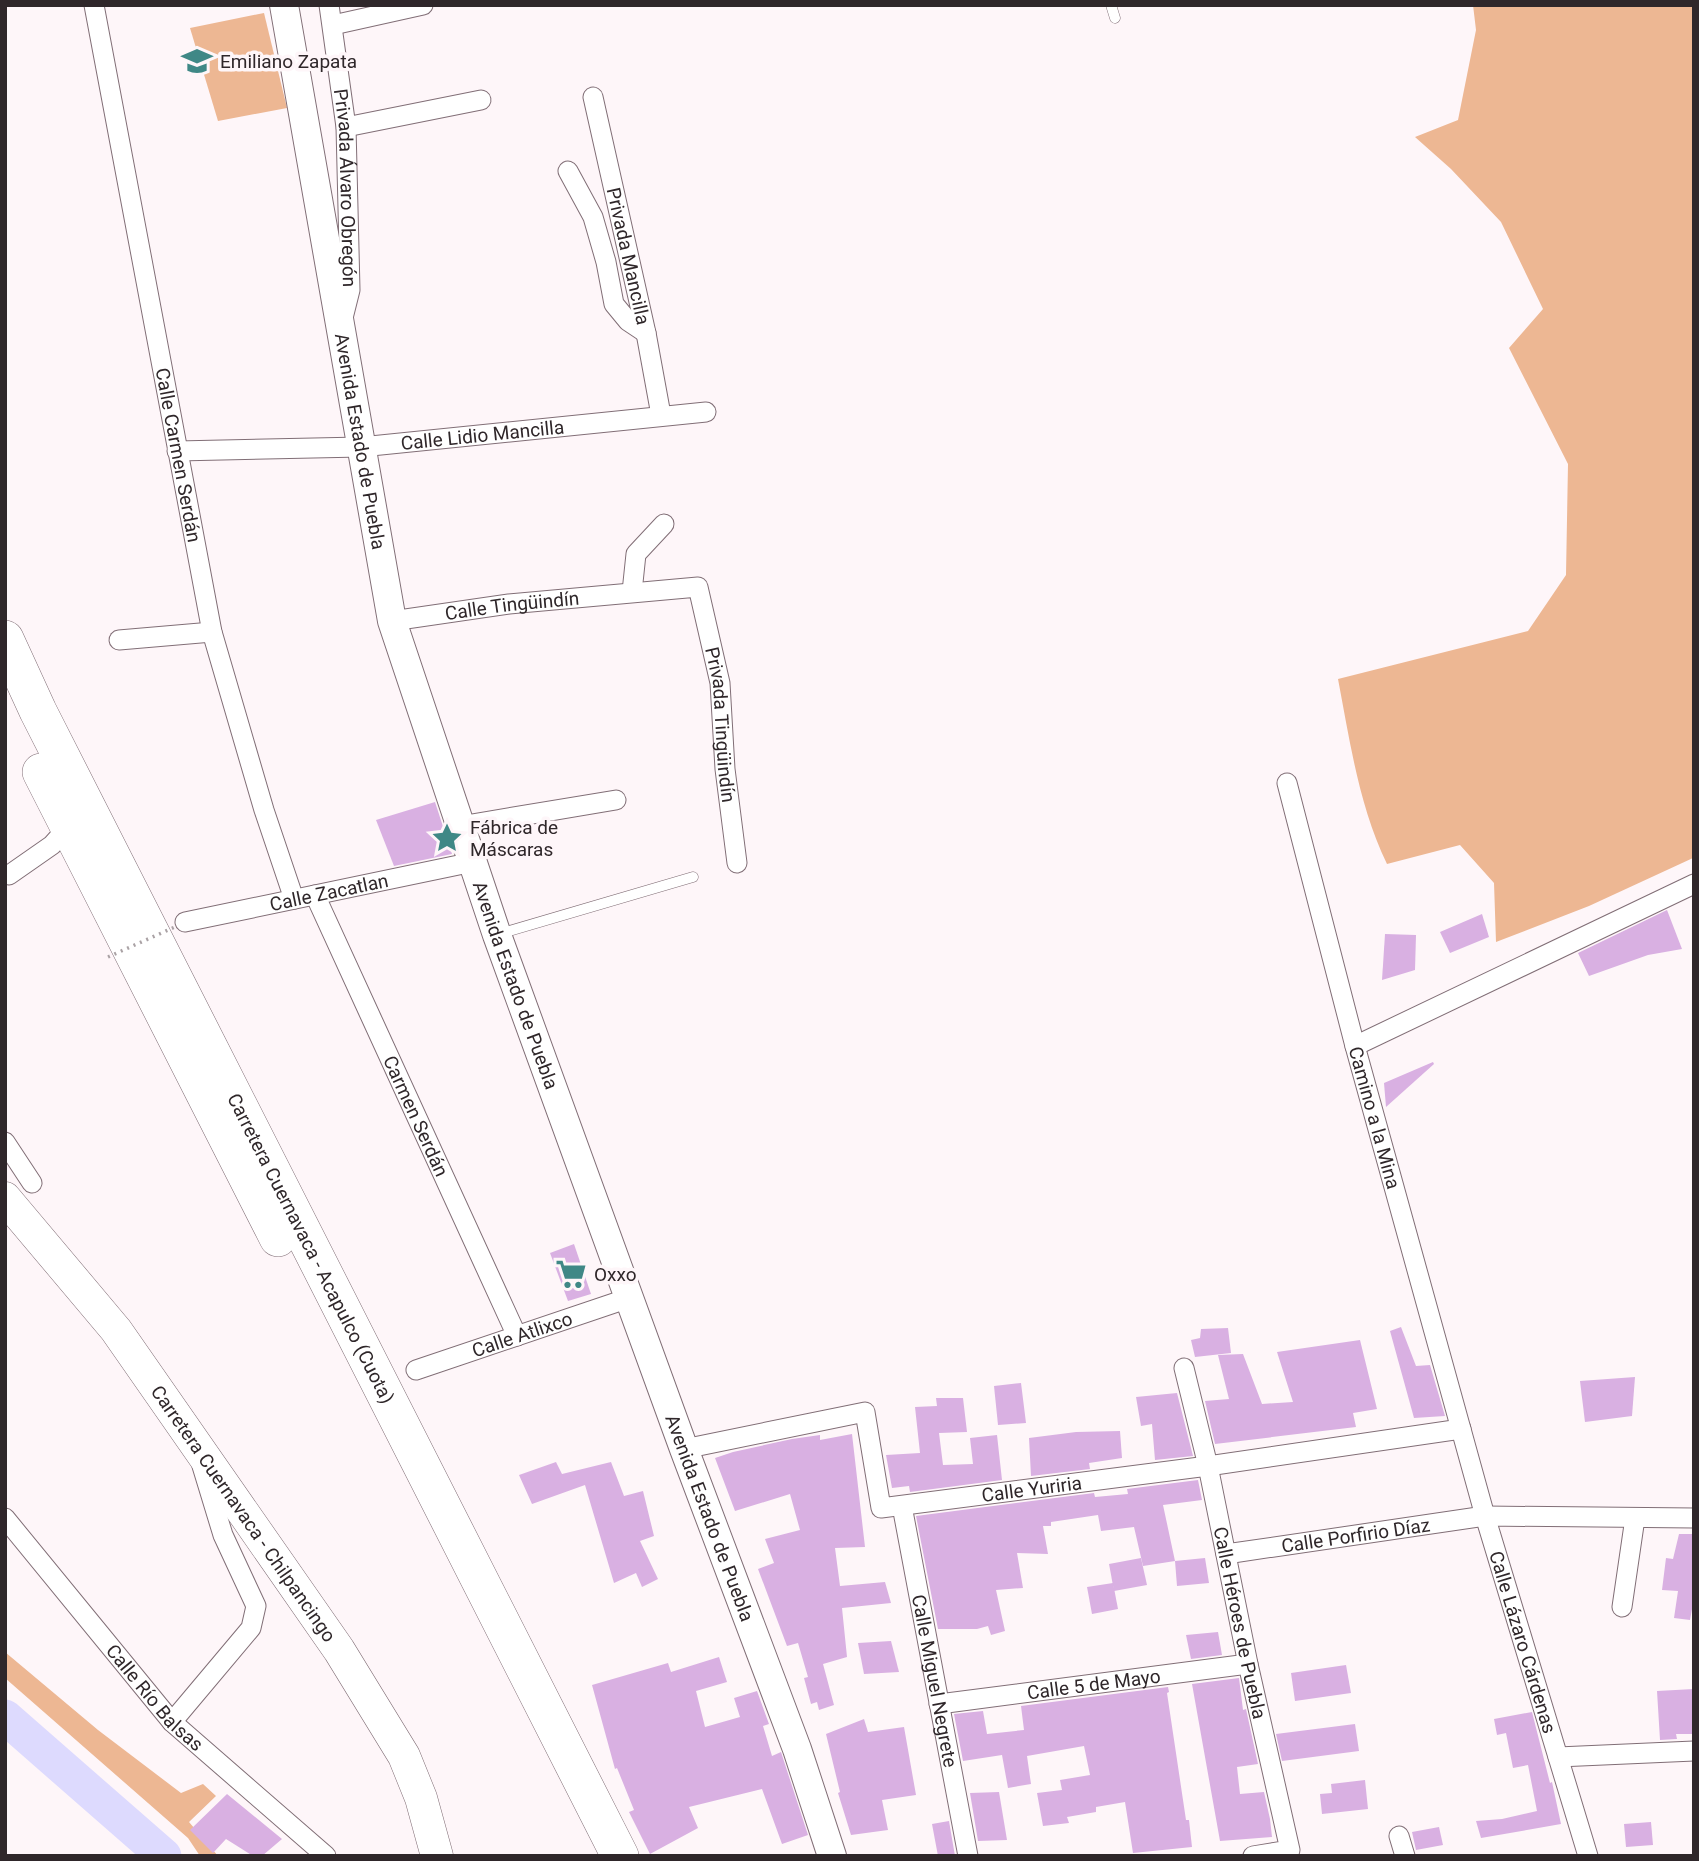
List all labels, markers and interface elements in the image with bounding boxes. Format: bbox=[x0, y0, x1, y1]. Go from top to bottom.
school or university icon: Emiliano Zapata bbox=[180, 44, 214, 78]
place label: Emiliano Zapata bbox=[220, 50, 357, 73]
street label: Privada Álvaro Obregón bbox=[329, 87, 361, 287]
street label: Privada Mancilla bbox=[602, 185, 655, 327]
street label: Avenida Estado de Puebla bbox=[330, 331, 391, 551]
street label: Calle Carmen Serdán bbox=[151, 366, 206, 544]
street label: Calle Lidio Mancilla bbox=[400, 415, 565, 454]
street label: Calle Tingüindín bbox=[443, 586, 580, 625]
street label: Privada Tingüindín bbox=[701, 645, 741, 804]
place label: Fábrica de Máscaras bbox=[470, 816, 558, 861]
place icon: Fábrica de Máscaras bbox=[430, 821, 464, 855]
street label: Calle Zacatlan bbox=[268, 868, 390, 916]
street label: Avenida Estado de Puebla bbox=[468, 878, 564, 1092]
street label: Camino a la Mina bbox=[1344, 1044, 1405, 1192]
street label: Carmen Serdán bbox=[379, 1052, 454, 1180]
street label: Carretera Cuernavaca - Acapulco (Cuota) bbox=[223, 1089, 400, 1407]
supermarket icon: Oxxo bbox=[554, 1257, 588, 1291]
place label: Oxxo bbox=[594, 1263, 637, 1286]
street label: Calle Atlixco bbox=[469, 1307, 575, 1362]
street label: Carretera Cuernavaca - Chilpancingo bbox=[146, 1381, 341, 1646]
street label: Avenida Estado de Puebla bbox=[661, 1411, 759, 1624]
street label: Calle Yuriria bbox=[980, 1471, 1083, 1506]
street label: Calle Porfirio Díaz bbox=[1280, 1513, 1432, 1557]
street label: Calle Héroes de Puebla bbox=[1209, 1525, 1272, 1721]
street label: Calle Lázaro Cárdenas bbox=[1485, 1548, 1562, 1736]
street label: Calle Miguel Negrete bbox=[907, 1593, 963, 1769]
street label: Calle Río Balsas bbox=[101, 1639, 208, 1756]
street label: Calle 5 de Mayo bbox=[1026, 1664, 1162, 1704]

